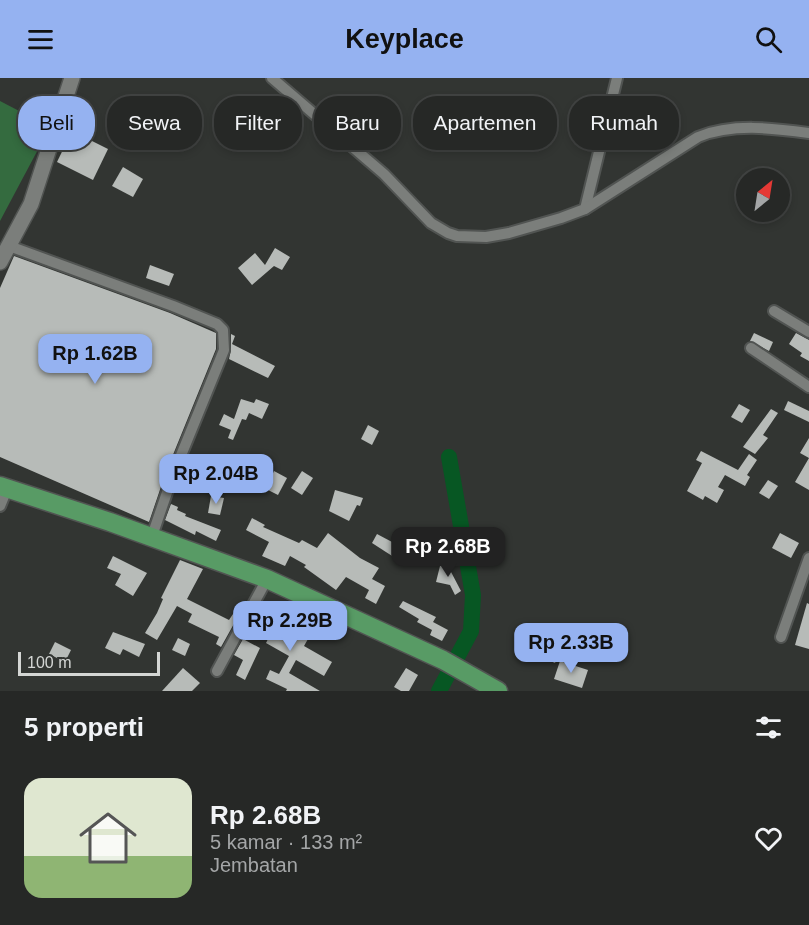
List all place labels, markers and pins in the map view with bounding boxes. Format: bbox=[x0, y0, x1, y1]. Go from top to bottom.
pin: Rp 1.62B bbox=[33, 334, 157, 385]
pin: Rp 2.04B bbox=[154, 454, 278, 505]
pin: Rp 2.68B bbox=[386, 527, 510, 578]
pin: Rp 2.29B bbox=[228, 601, 352, 652]
pin: Rp 2.33B bbox=[509, 623, 633, 674]

